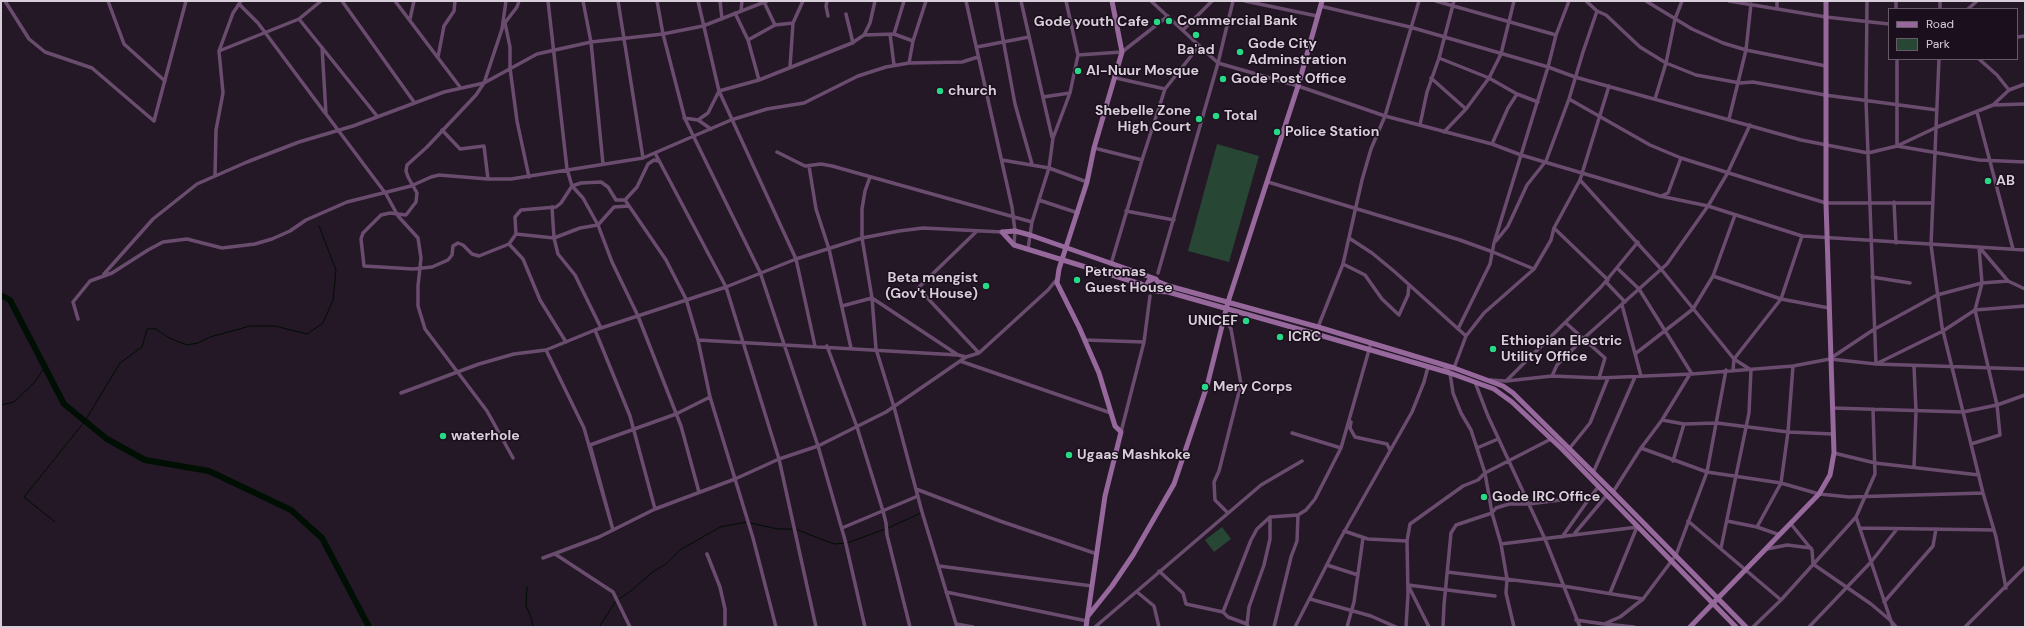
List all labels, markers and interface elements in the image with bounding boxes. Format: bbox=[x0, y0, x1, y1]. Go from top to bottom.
legend bbox=[1888, 8, 2018, 60]
place label: Commercial Bank bbox=[1177, 13, 1298, 29]
place label: Gode youth Cafe bbox=[1034, 14, 1149, 30]
marker: Commercial Bank bbox=[1164, 16, 1174, 26]
text: Road bbox=[1926, 16, 1954, 32]
marker: Gode youth Cafe bbox=[1152, 17, 1162, 27]
marker: Ba'ad bbox=[1191, 30, 1201, 40]
place label: Gode City Adminstration bbox=[1248, 36, 1347, 68]
text: Park bbox=[1926, 36, 1950, 52]
place label: Ba'ad bbox=[1177, 42, 1215, 58]
marker: Gode City Adminstration bbox=[1235, 47, 1245, 57]
place label: Al-Nuur Mosque bbox=[1086, 63, 1199, 79]
marker: Al-Nuur Mosque bbox=[1073, 66, 1083, 76]
place label: Gode Post Office bbox=[1231, 71, 1346, 87]
marker: Gode Post Office bbox=[1218, 74, 1228, 84]
place label: church bbox=[948, 83, 997, 99]
marker: church bbox=[935, 86, 945, 96]
place label: Shebelle Zone High Court bbox=[1095, 103, 1191, 136]
place label: Total bbox=[1224, 108, 1257, 124]
marker: Total bbox=[1211, 111, 1221, 121]
marker: Shebelle Zone High Court bbox=[1194, 114, 1204, 124]
place label: Police Station bbox=[1285, 124, 1379, 140]
marker: Police Station bbox=[1272, 127, 1282, 137]
place label: AB bbox=[1996, 173, 2015, 189]
marker: AB bbox=[1983, 176, 1993, 186]
place label: Petronas Guest House bbox=[1085, 264, 1173, 296]
place label: Beta mengist (Gov't House) bbox=[885, 270, 978, 302]
marker: Petronas Guest House bbox=[1072, 275, 1082, 285]
marker: Beta mengist (Gov't House) bbox=[981, 281, 991, 291]
place label: UNICEF bbox=[1188, 313, 1238, 329]
marker: UNICEF bbox=[1241, 316, 1251, 326]
place label: ICRC bbox=[1288, 329, 1321, 345]
marker: ICRC bbox=[1275, 332, 1285, 342]
place label: Ethiopian Electric Utility Office bbox=[1501, 333, 1622, 366]
marker: Ethiopian Electric Utility Office bbox=[1488, 344, 1498, 354]
place label: Mery Corps bbox=[1213, 379, 1293, 395]
marker: Mery Corps bbox=[1200, 382, 1210, 392]
place label: waterhole bbox=[451, 428, 520, 444]
marker: waterhole bbox=[438, 431, 448, 441]
place label: Ugaas Mashkoke bbox=[1077, 447, 1191, 463]
marker: Ugaas Mashkoke bbox=[1064, 450, 1074, 460]
place label: Gode IRC Office bbox=[1492, 489, 1600, 505]
marker: Gode IRC Office bbox=[1479, 492, 1489, 502]

